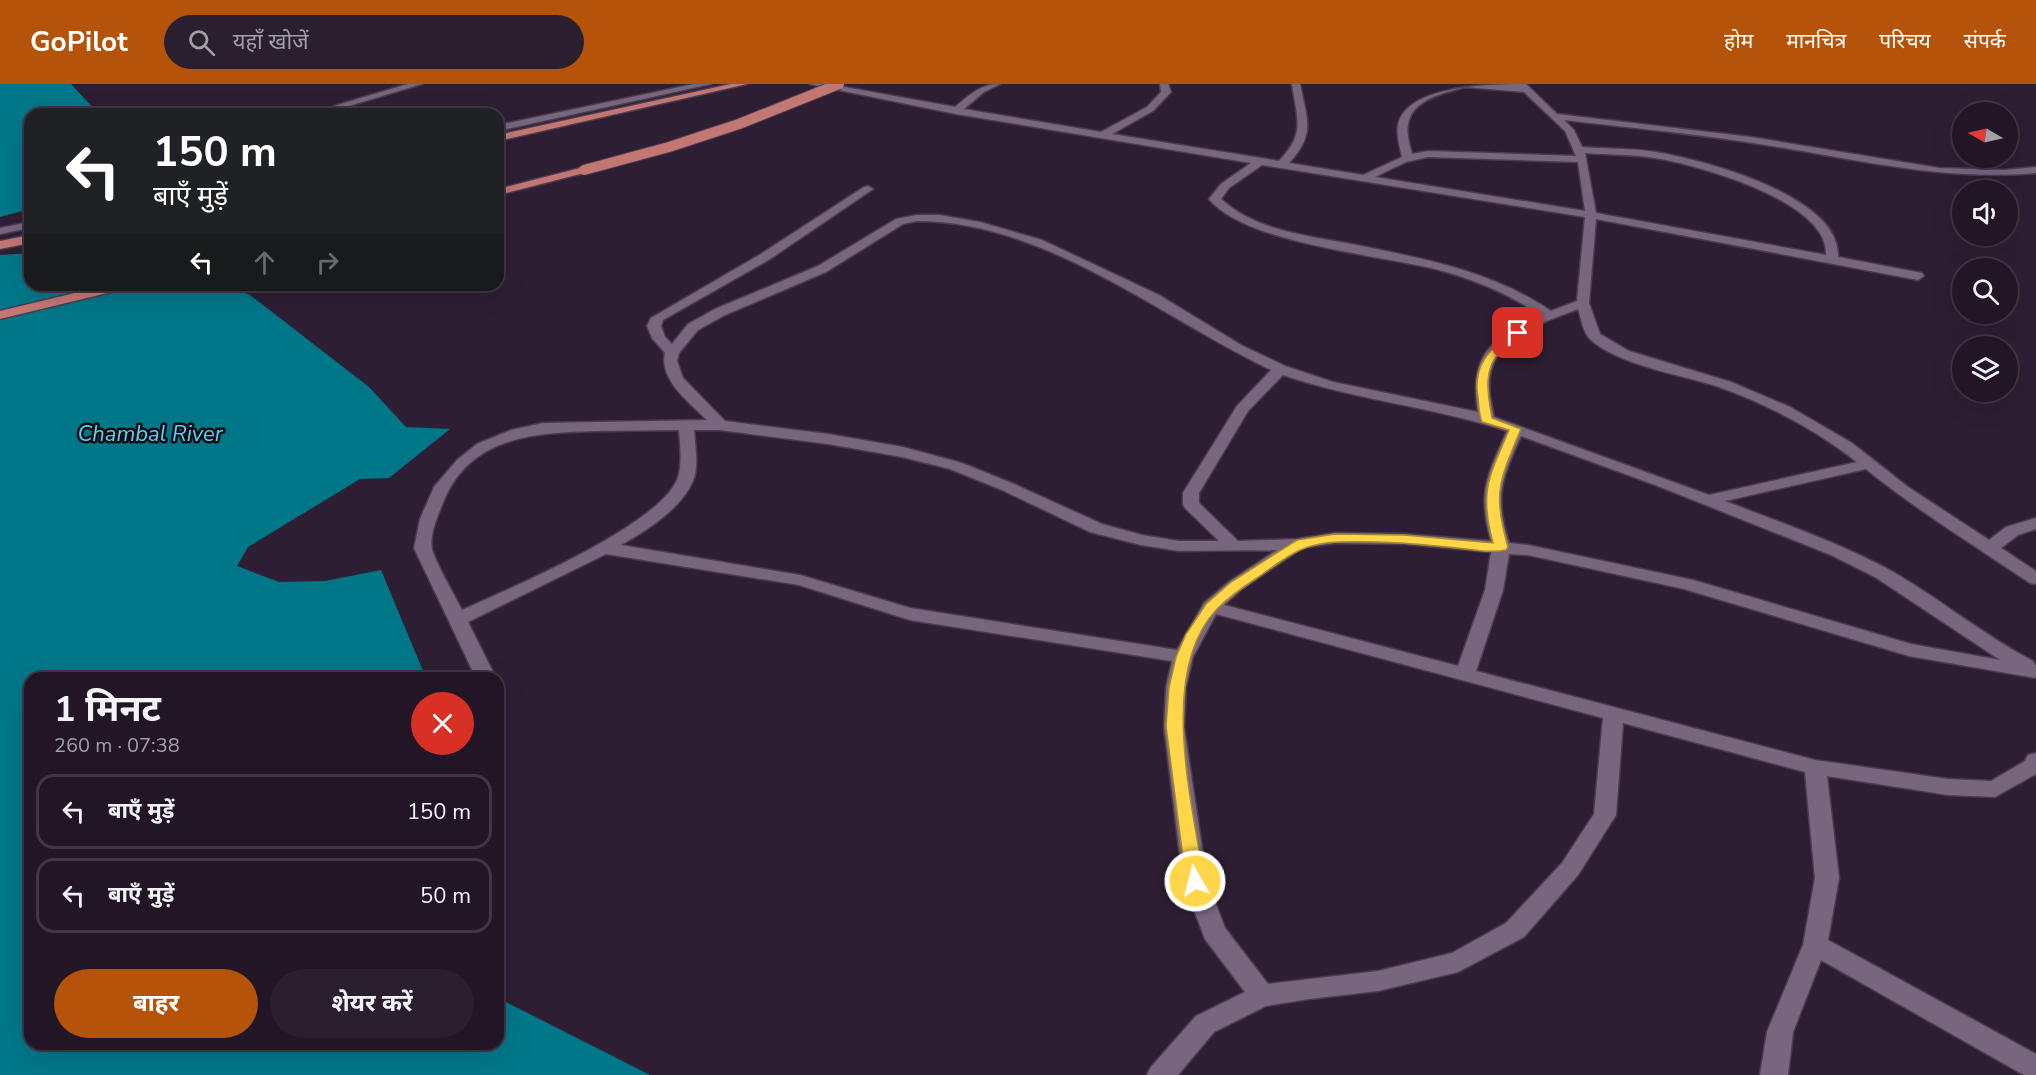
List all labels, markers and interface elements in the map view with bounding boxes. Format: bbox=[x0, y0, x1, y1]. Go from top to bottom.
search box bbox=[164, 15, 584, 69]
text: GoPilot bbox=[30, 23, 128, 61]
icon: search bbox=[185, 26, 218, 59]
text: यहाँ खोजें bbox=[233, 27, 308, 57]
text: होम bbox=[1724, 27, 1753, 55]
text: मानचित्र bbox=[1786, 27, 1846, 55]
text: परिचय bbox=[1879, 27, 1931, 55]
text: संपर्क bbox=[1964, 27, 2006, 55]
north arrow bbox=[1952, 102, 2018, 168]
map controls bbox=[1952, 102, 2018, 402]
text: 150 m bbox=[153, 124, 277, 181]
icon: left bbox=[54, 132, 132, 210]
text: बाएँ मुड़ें bbox=[153, 178, 228, 215]
button: sound bbox=[1952, 180, 2018, 246]
icon: left bbox=[185, 246, 218, 279]
icon: ahead bbox=[248, 246, 281, 279]
icon: right bbox=[311, 246, 344, 279]
button: search bbox=[1952, 258, 2018, 324]
pin bbox=[1492, 307, 1543, 358]
icon: arrive bbox=[1501, 316, 1534, 349]
button: layers bbox=[1952, 336, 2018, 402]
water label: Chambal River bbox=[77, 419, 224, 449]
text: 1 मिनट bbox=[54, 685, 161, 734]
button: close bbox=[411, 692, 474, 755]
text: 260 m · 07:38 bbox=[54, 732, 180, 759]
icon: left bbox=[57, 795, 90, 828]
text: बाएँ मुड़ें bbox=[108, 796, 174, 826]
text: 150 m bbox=[407, 797, 471, 827]
position arrow bbox=[1163, 849, 1227, 913]
icon: left bbox=[57, 879, 90, 912]
text: बाएँ मुड़ें bbox=[108, 880, 174, 910]
text: 50 m bbox=[420, 881, 471, 911]
button: बाहर bbox=[54, 969, 258, 1038]
button: शेयर करें bbox=[270, 969, 474, 1038]

